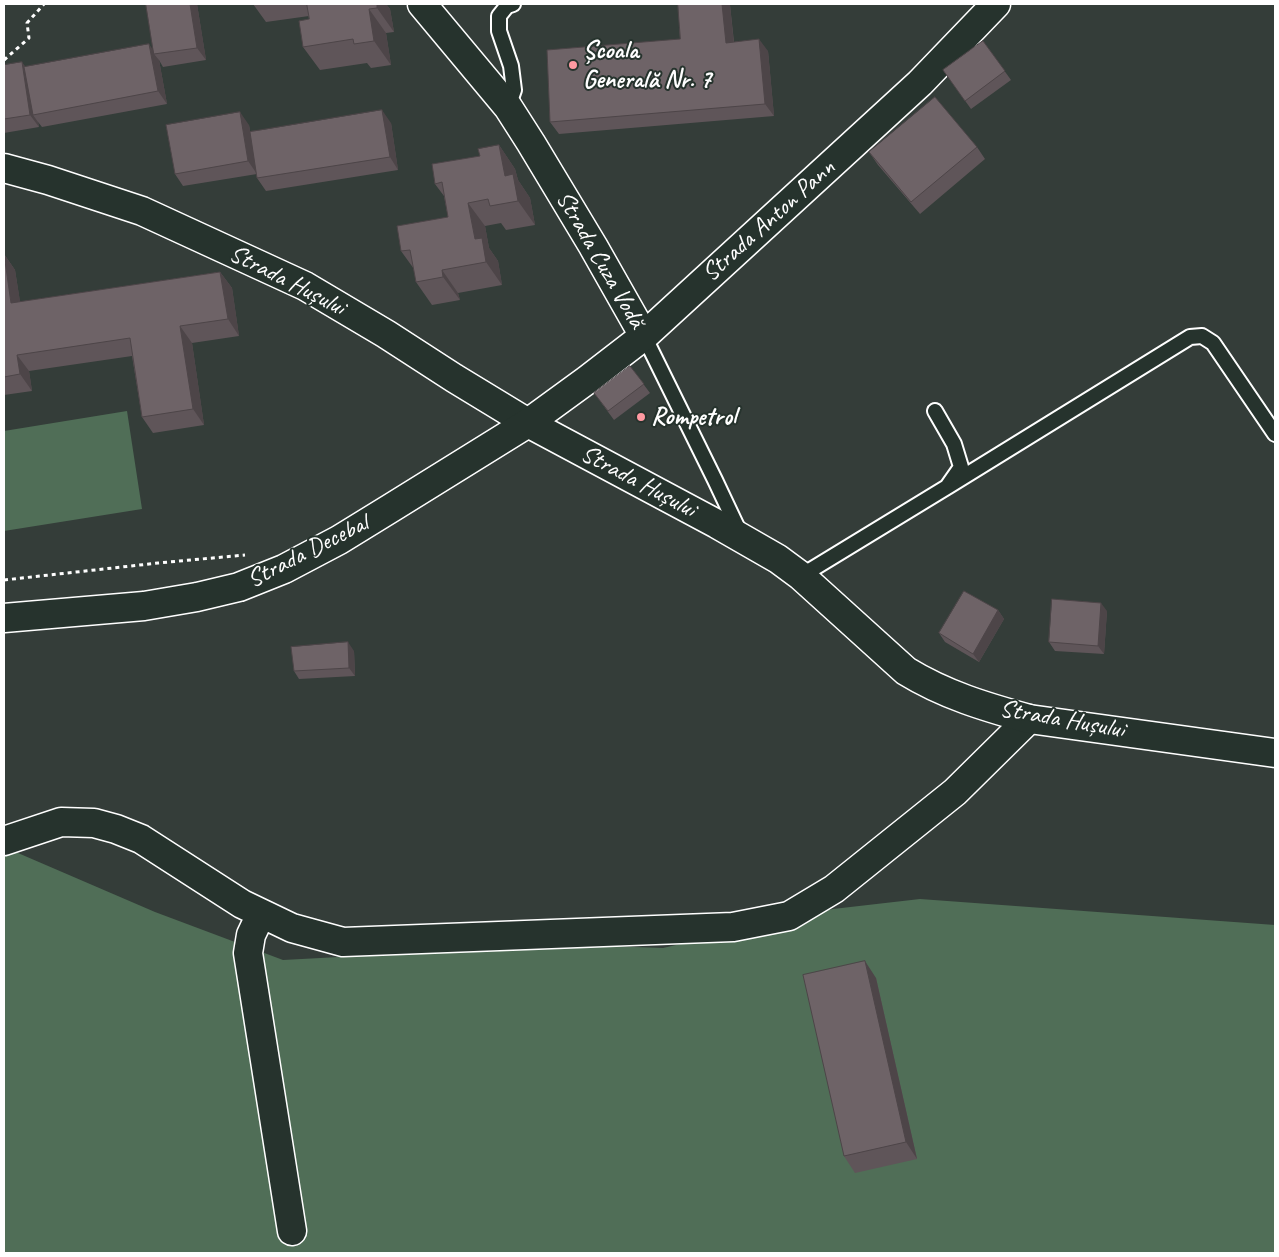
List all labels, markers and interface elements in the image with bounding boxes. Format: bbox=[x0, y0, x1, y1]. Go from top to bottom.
place label: Școala Generală Nr. 7 bbox=[583, 36, 711, 95]
marker: Școala Generală Nr. 7 bbox=[567, 59, 579, 71]
street label: Strada Anton Pann bbox=[696, 153, 842, 289]
street label: Strada Cuza Vodă bbox=[549, 186, 651, 334]
street label: Strada Hușului bbox=[224, 239, 350, 323]
place label: Rompetrol bbox=[651, 402, 736, 432]
marker: Rompetrol bbox=[635, 411, 647, 423]
street label: Strada Hușului bbox=[575, 439, 701, 525]
street label: Strada Decebal bbox=[242, 509, 374, 595]
street label: Strada Hușului bbox=[997, 694, 1127, 746]

